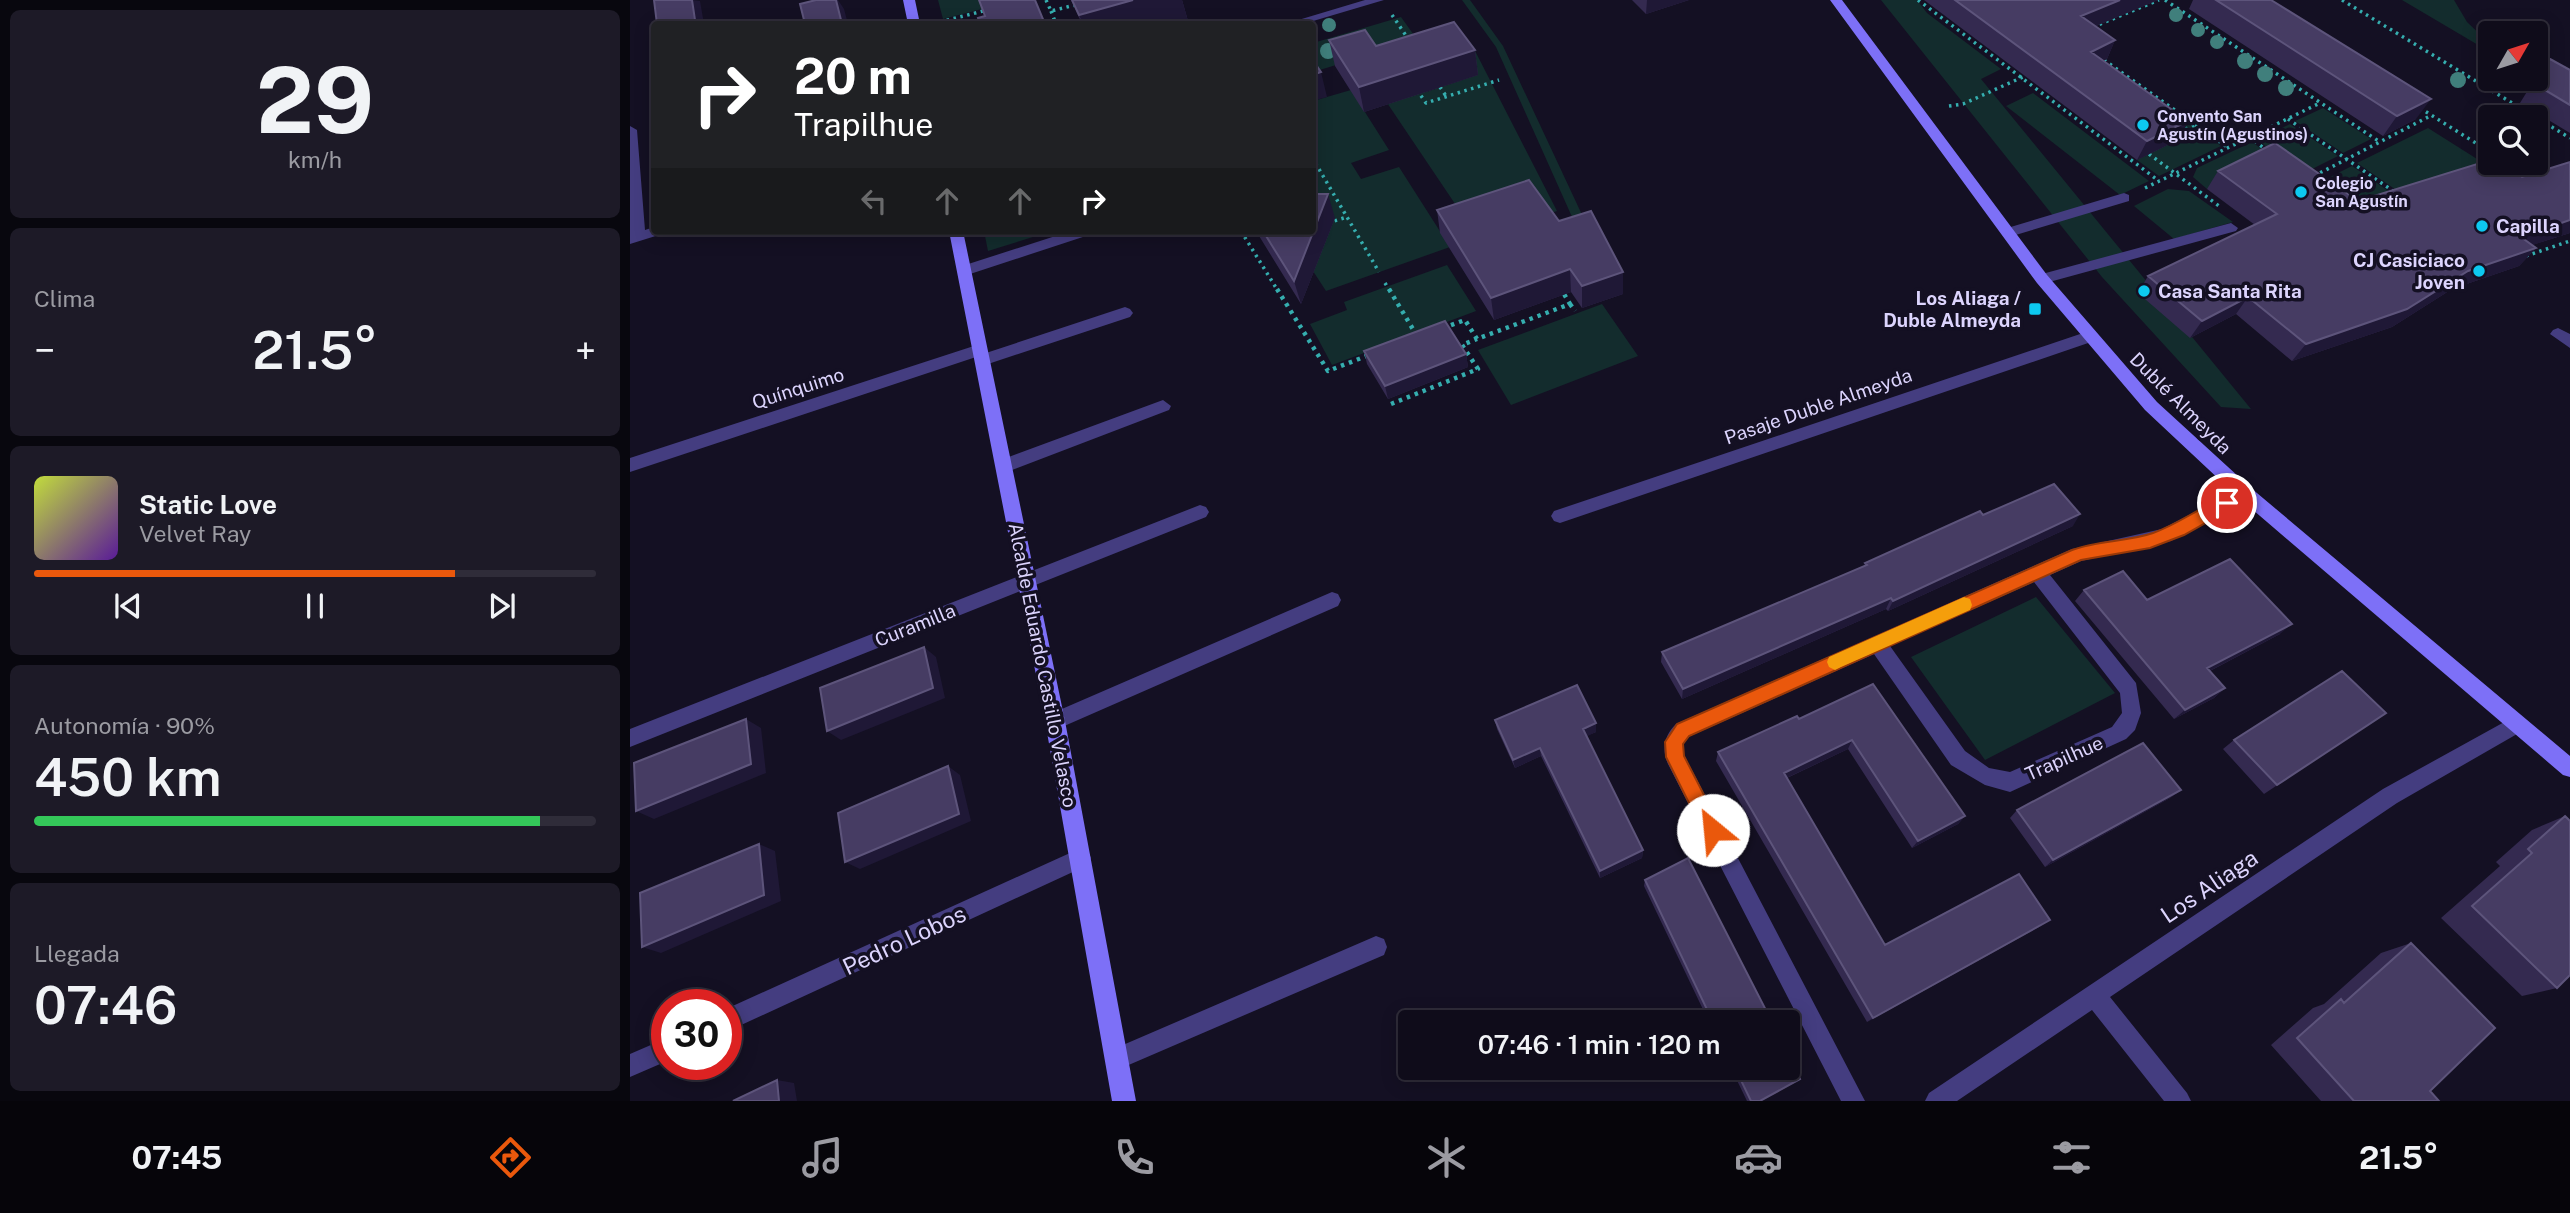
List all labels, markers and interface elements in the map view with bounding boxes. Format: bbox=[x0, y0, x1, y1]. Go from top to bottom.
north arrow bbox=[2478, 21, 2548, 91]
map controls bbox=[2478, 21, 2548, 175]
text: 29 bbox=[256, 47, 374, 153]
text: 20 m bbox=[794, 47, 912, 105]
icon: right bbox=[679, 49, 770, 140]
button: search bbox=[2478, 105, 2548, 175]
text: Trapilhue bbox=[794, 106, 933, 143]
place label: Convento San Agustín (Agustinos) bbox=[2157, 107, 2308, 144]
marker: Convento San Agustín (Agustinos) bbox=[2135, 117, 2151, 133]
text: km/h bbox=[288, 146, 342, 173]
place label: Colegio San Agustín bbox=[2315, 174, 2408, 211]
icon: left bbox=[855, 182, 893, 220]
icon: ahead bbox=[928, 182, 966, 220]
icon: ahead bbox=[1001, 182, 1039, 220]
icon: right bbox=[1074, 182, 1112, 220]
marker: Colegio San Agustín bbox=[2293, 184, 2309, 200]
place label: Capilla bbox=[2496, 215, 2560, 237]
marker: Capilla bbox=[2474, 218, 2490, 234]
place label: CJ Casiciaco Joven bbox=[2353, 249, 2465, 293]
marker: CJ Casiciaco Joven bbox=[2471, 263, 2487, 279]
place label: Casa Santa Rita bbox=[2158, 280, 2302, 302]
marker: Casa Santa Rita bbox=[2136, 283, 2152, 299]
text: Clima bbox=[34, 285, 95, 312]
place label: Los Aliaga / Duble Almeyda bbox=[1883, 287, 2021, 331]
marker: Los Aliaga / Duble Almeyda bbox=[2027, 301, 2043, 317]
text: 21.5° bbox=[252, 320, 378, 381]
text: − bbox=[34, 328, 55, 373]
text: + bbox=[575, 328, 596, 373]
street label: Dublé Almeyda bbox=[2126, 348, 2236, 458]
street label: Quínquimo bbox=[749, 363, 847, 413]
street label: Pasaje Duble Almeyda bbox=[1721, 364, 1915, 448]
pin bbox=[2197, 473, 2257, 533]
icon: arrive bbox=[2208, 484, 2246, 522]
text: Static Love bbox=[139, 489, 277, 520]
text: Velvet Ray bbox=[139, 520, 251, 547]
street label: Alcalde Eduardo Castillo Velasco bbox=[1005, 521, 1081, 809]
icon: previous bbox=[109, 587, 147, 625]
icon: pause bbox=[296, 587, 334, 625]
icon: next bbox=[483, 587, 521, 625]
street label: Curamilla bbox=[872, 599, 958, 651]
text: Autonomía · 90% bbox=[34, 712, 215, 739]
street label: Trapilhue bbox=[2022, 731, 2106, 785]
text: 450 km bbox=[34, 747, 222, 808]
position arrow bbox=[1676, 793, 1750, 867]
street label: Los Aliaga bbox=[2155, 844, 2263, 928]
street label: Pedro Lobos bbox=[838, 900, 970, 980]
text: Llegada bbox=[34, 940, 120, 967]
text: 07:46 bbox=[34, 975, 177, 1036]
speed limit sign: 30 bbox=[651, 989, 742, 1080]
text: 07:46 · 1 min · 120 m bbox=[1478, 1029, 1720, 1060]
icon: directions bbox=[486, 1133, 535, 1182]
icon: music bbox=[798, 1133, 847, 1182]
icon: phone bbox=[1110, 1133, 1159, 1182]
icon: climate bbox=[1422, 1133, 1471, 1182]
icon: car bbox=[1734, 1133, 1783, 1182]
icon: filters bbox=[2047, 1133, 2096, 1182]
text: 07:45 bbox=[132, 1139, 222, 1176]
text: 21.5° bbox=[2359, 1139, 2438, 1176]

